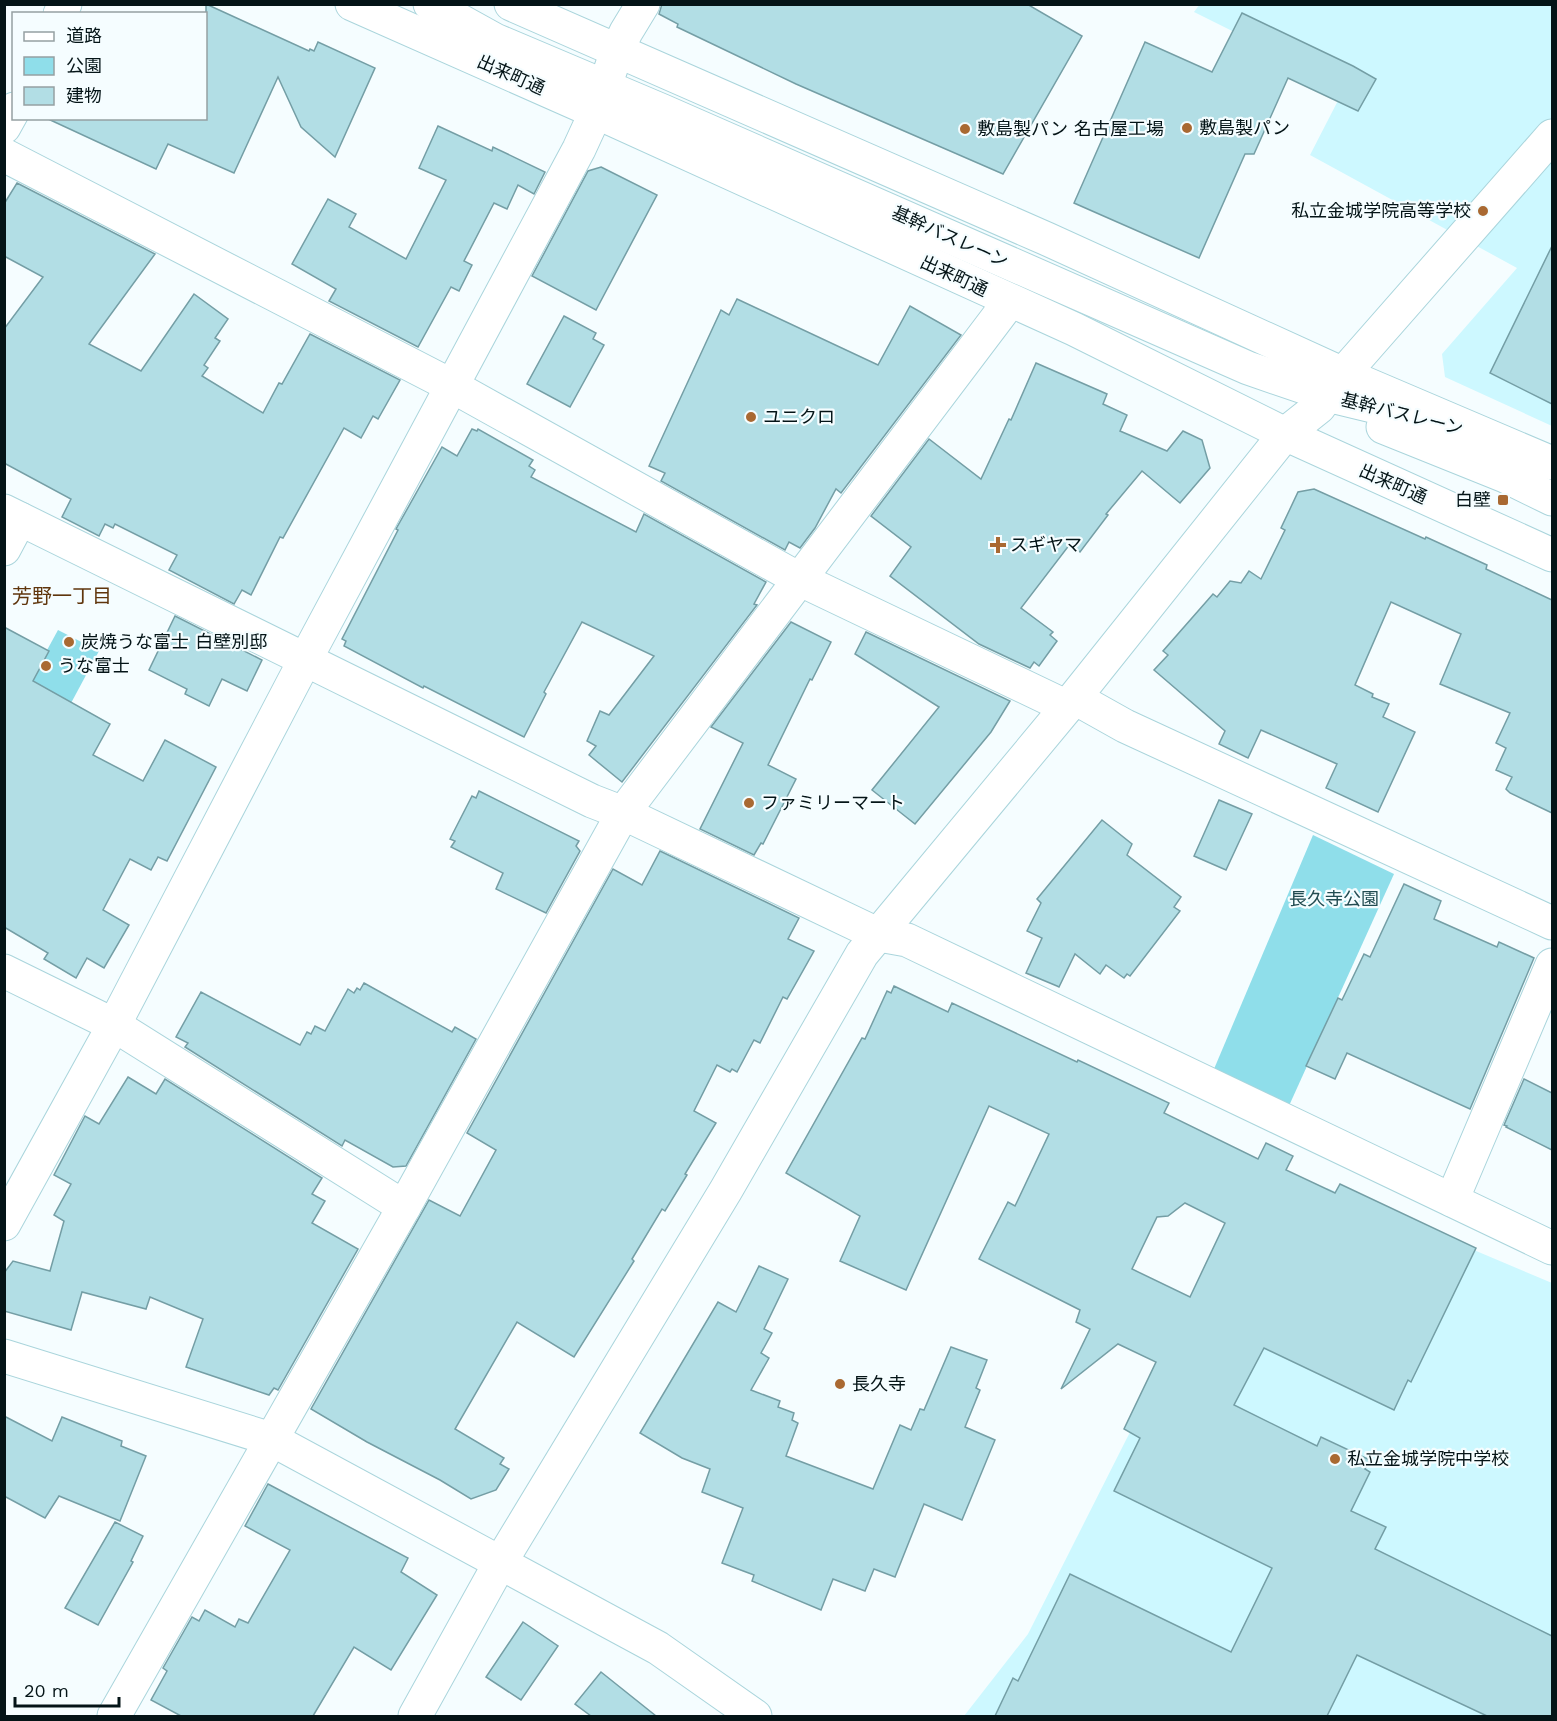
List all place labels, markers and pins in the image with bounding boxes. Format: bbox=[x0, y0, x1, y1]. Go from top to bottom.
place label: 敷島製パン bbox=[1199, 117, 1290, 138]
place label: 敷島製パン 名古屋工場 bbox=[977, 118, 1164, 139]
marker: 敷島製パン bbox=[1180, 121, 1194, 135]
marker: 敷島製パン 名古屋工場 bbox=[958, 122, 972, 136]
place label: 私立金城学院高等学校 bbox=[1291, 200, 1471, 221]
marker: 私立金城学院高等学校 bbox=[1476, 204, 1490, 218]
place label: ユニクロ bbox=[763, 406, 835, 427]
marker: ユニクロ bbox=[744, 410, 758, 424]
place label: 白壁 bbox=[1455, 489, 1491, 510]
marker: 白壁 bbox=[1496, 493, 1510, 507]
place label: スギヤマ bbox=[1010, 534, 1082, 555]
marker: スギヤマ bbox=[991, 538, 1005, 552]
place label: 炭焼うな富士 白壁別邸 bbox=[81, 631, 267, 652]
marker: 炭焼うな富士 白壁別邸 bbox=[62, 635, 76, 649]
place label: うな富士 bbox=[58, 655, 130, 676]
marker: うな富士 bbox=[39, 659, 53, 673]
place label: ファミリーマート bbox=[761, 792, 905, 813]
marker: ファミリーマート bbox=[742, 796, 756, 810]
place label: 長久寺 bbox=[852, 1373, 906, 1394]
marker: 長久寺 bbox=[833, 1377, 847, 1391]
place label: 私立金城学院中学校 bbox=[1347, 1448, 1509, 1469]
marker: 私立金城学院中学校 bbox=[1328, 1452, 1342, 1466]

